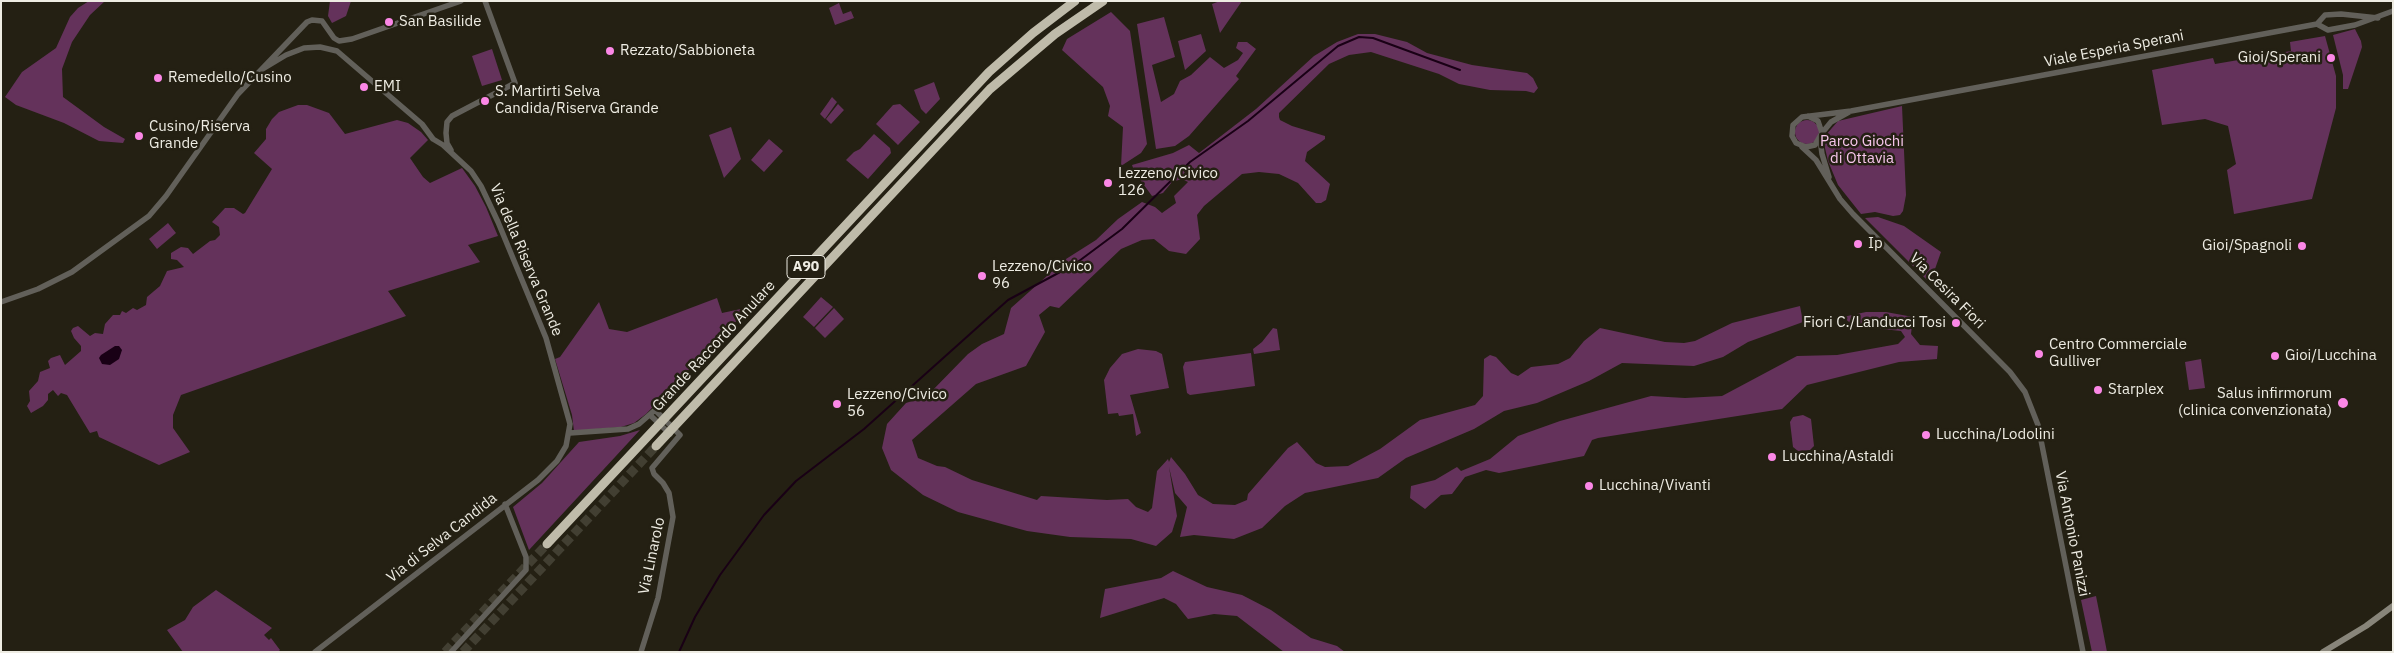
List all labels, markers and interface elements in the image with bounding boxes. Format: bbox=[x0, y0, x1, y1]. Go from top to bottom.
place label: San Basilide bbox=[399, 13, 481, 31]
marker: San Basilide bbox=[383, 16, 395, 28]
street label: Viale Esperia Sperani bbox=[2043, 27, 2185, 71]
place label: Rezzato/Sabbioneta bbox=[620, 42, 755, 60]
marker: Rezzato/Sabbioneta bbox=[604, 45, 616, 57]
place label: Gioi/Sperani bbox=[2238, 49, 2321, 67]
marker: Gioi/Sperani bbox=[2325, 52, 2337, 64]
place label: Remedello/Cusino bbox=[168, 69, 292, 87]
marker: Remedello/Cusino bbox=[152, 72, 164, 84]
place label: EMI bbox=[374, 78, 401, 96]
marker: EMI bbox=[358, 81, 370, 93]
place label: S. Martirti Selva Candida/Riserva Grande bbox=[495, 83, 659, 118]
marker: S. Martirti Selva Candida/Riserva Grande bbox=[479, 95, 491, 107]
place label: Cusino/Riserva Grande bbox=[149, 118, 250, 153]
marker: Cusino/Riserva Grande bbox=[133, 130, 145, 142]
park label: Parco Giochi di Ottavia bbox=[1820, 133, 1904, 168]
place label: Lezzeno/Civico 126 bbox=[1118, 165, 1218, 200]
marker: Lezzeno/Civico 126 bbox=[1102, 177, 1114, 189]
street label: Via della Riserva Grande bbox=[486, 181, 566, 339]
place label: Ip bbox=[1868, 235, 1883, 253]
place label: Gioi/Spagnoli bbox=[2202, 237, 2292, 255]
marker: Ip bbox=[1852, 238, 1864, 250]
marker: Gioi/Spagnoli bbox=[2296, 240, 2308, 252]
street label: Via Cesira Fiori bbox=[1905, 249, 1989, 333]
road number: A90 bbox=[787, 256, 825, 278]
place label: Lezzeno/Civico 96 bbox=[992, 258, 1092, 293]
marker: Lezzeno/Civico 96 bbox=[976, 270, 988, 282]
street label: Grande Raccordo Anulare bbox=[649, 277, 779, 415]
place label: Fiori C./Landucci Tosi bbox=[1803, 314, 1946, 332]
marker: Fiori C./Landucci Tosi bbox=[1950, 317, 1962, 329]
place label: Centro Commerciale Gulliver bbox=[2049, 336, 2187, 371]
place label: Gioi/Lucchina bbox=[2285, 347, 2377, 365]
marker: Centro Commerciale Gulliver bbox=[2033, 348, 2045, 360]
marker: Gioi/Lucchina bbox=[2269, 350, 2281, 362]
place label: Starplex bbox=[2108, 381, 2164, 399]
marker: Starplex bbox=[2092, 384, 2104, 396]
place label: Salus infirmorum (clinica convenzionata) bbox=[2178, 385, 2332, 420]
place label: Lezzeno/Civico 56 bbox=[847, 386, 947, 421]
marker: Salus infirmorum (clinica convenzionata) bbox=[2336, 396, 2350, 410]
marker: Lezzeno/Civico 56 bbox=[831, 398, 843, 410]
place label: Lucchina/Lodolini bbox=[1936, 426, 2055, 444]
marker: Lucchina/Lodolini bbox=[1920, 429, 1932, 441]
place label: Lucchina/Astaldi bbox=[1782, 448, 1894, 466]
marker: Lucchina/Astaldi bbox=[1766, 451, 1778, 463]
street label: Via Antonio Panizzi bbox=[2051, 470, 2093, 598]
place label: Lucchina/Vivanti bbox=[1599, 477, 1711, 495]
marker: Lucchina/Vivanti bbox=[1583, 480, 1595, 492]
street label: Via di Selva Candida bbox=[383, 489, 501, 587]
street label: Via Linarolo bbox=[635, 516, 669, 596]

